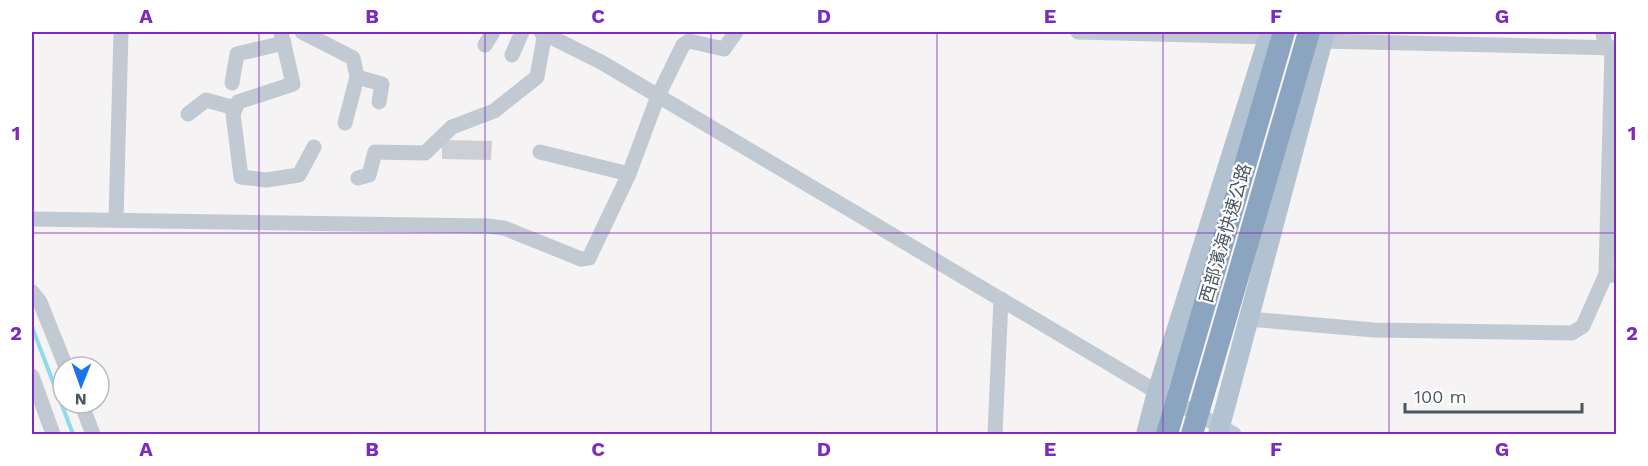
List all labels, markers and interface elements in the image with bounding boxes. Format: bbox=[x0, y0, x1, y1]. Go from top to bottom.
text: A bbox=[139, 4, 153, 28]
text: B bbox=[365, 4, 379, 28]
text: C bbox=[591, 4, 605, 28]
text: D bbox=[817, 4, 831, 28]
text: E bbox=[1044, 4, 1056, 28]
text: F bbox=[1270, 4, 1282, 28]
text: G bbox=[1495, 4, 1509, 28]
text: 1 bbox=[12, 121, 20, 145]
text: 1 bbox=[1628, 121, 1636, 145]
street label: 西部濱海快速公路 bbox=[1195, 161, 1255, 305]
text: 2 bbox=[10, 321, 22, 345]
text: 2 bbox=[1626, 321, 1638, 345]
north arrow bbox=[51, 355, 111, 415]
scale bar bbox=[1405, 376, 1582, 414]
text: 100 m bbox=[1414, 386, 1467, 407]
text: N bbox=[75, 390, 87, 409]
text: A bbox=[139, 437, 153, 461]
text: B bbox=[365, 437, 379, 461]
text: C bbox=[591, 437, 605, 461]
text: D bbox=[817, 437, 831, 461]
text: E bbox=[1044, 437, 1056, 461]
text: F bbox=[1270, 437, 1282, 461]
text: G bbox=[1495, 437, 1509, 461]

